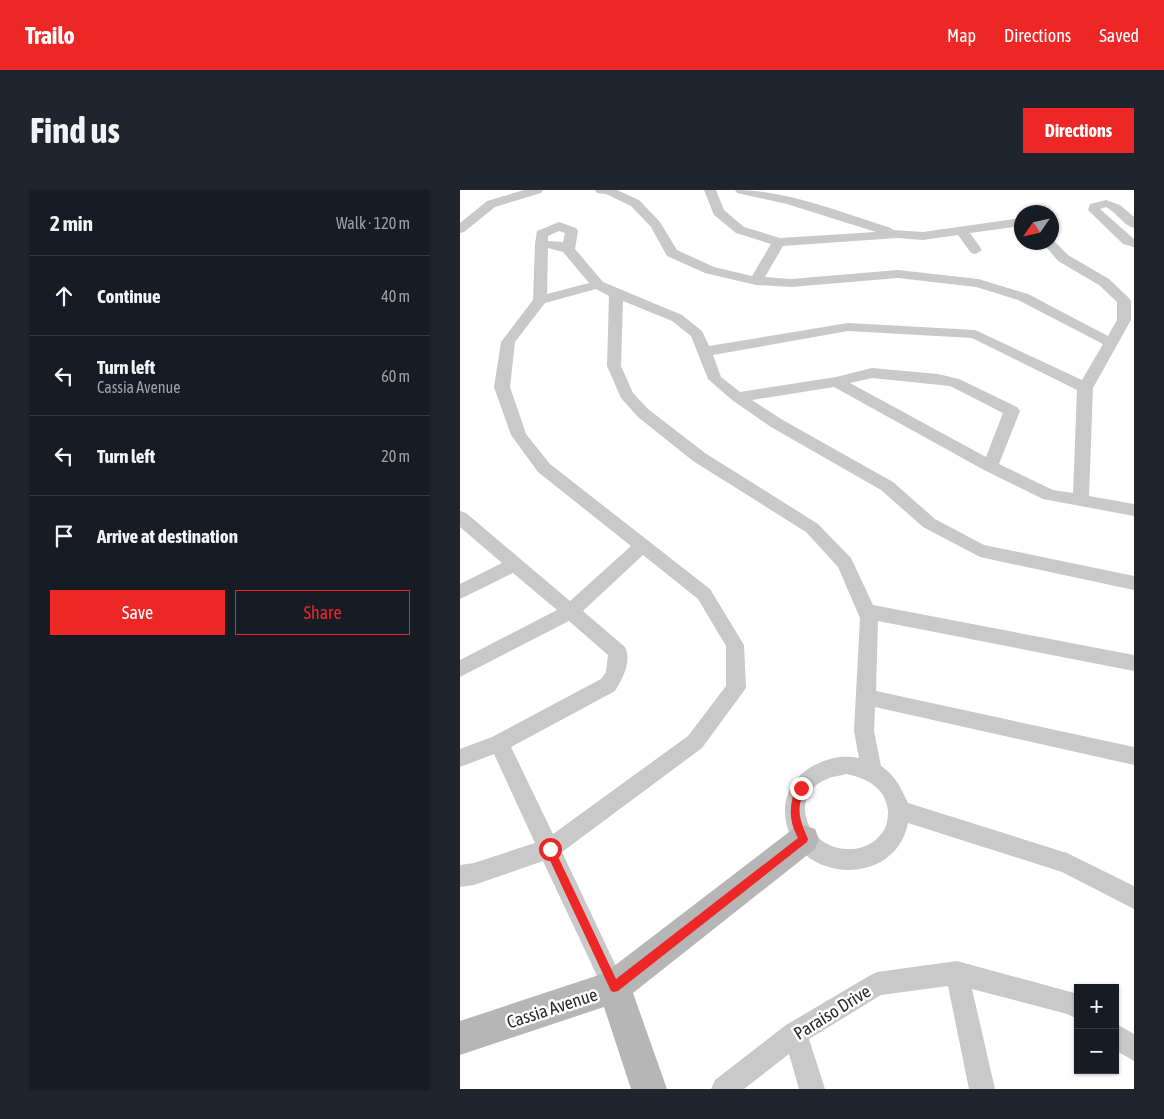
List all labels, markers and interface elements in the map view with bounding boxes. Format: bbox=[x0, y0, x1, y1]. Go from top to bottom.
text: Trailo bbox=[25, 22, 75, 49]
text: Map bbox=[947, 25, 976, 46]
text: Directions bbox=[1004, 25, 1071, 46]
text: Saved bbox=[1099, 25, 1139, 46]
button: Directions bbox=[1023, 108, 1134, 153]
text: Find us bbox=[30, 110, 120, 150]
north arrow bbox=[1014, 205, 1059, 250]
text: 2 min bbox=[50, 211, 93, 235]
text: Walk · 120 m bbox=[336, 214, 410, 232]
icon: ahead bbox=[50, 282, 78, 310]
text: Continue bbox=[97, 285, 161, 307]
text: 40 m bbox=[381, 287, 410, 305]
text: Turn left bbox=[97, 356, 155, 378]
icon: left bbox=[50, 362, 78, 390]
text: 60 m bbox=[381, 367, 410, 385]
text: Cassia Avenue bbox=[97, 378, 181, 396]
icon: left bbox=[50, 442, 78, 470]
text: Turn left bbox=[97, 445, 155, 467]
text: 20 m bbox=[381, 447, 410, 465]
icon: arrive bbox=[50, 522, 78, 550]
text: Arrive at destination bbox=[97, 525, 238, 547]
button: Save bbox=[50, 590, 225, 635]
button: Share bbox=[235, 590, 410, 635]
route end bbox=[790, 777, 813, 800]
route start bbox=[539, 838, 562, 861]
street label: Paraiso Drive bbox=[790, 980, 874, 1044]
street label: Cassia Avenue bbox=[504, 983, 600, 1033]
map controls bbox=[1074, 984, 1119, 1074]
button: + bbox=[1074, 984, 1119, 1029]
button: − bbox=[1074, 1029, 1119, 1074]

